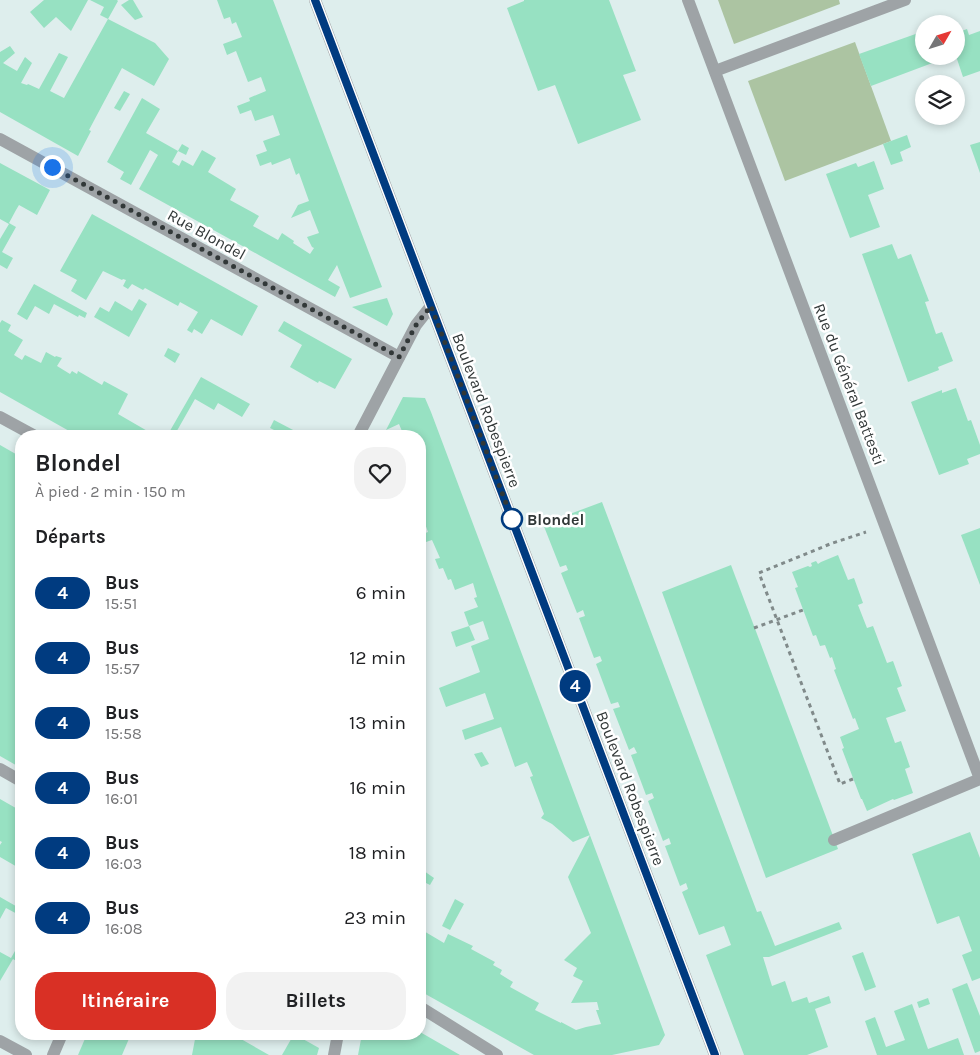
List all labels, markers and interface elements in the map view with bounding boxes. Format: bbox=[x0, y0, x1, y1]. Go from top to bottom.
north arrow bbox=[915, 15, 965, 65]
map controls bbox=[915, 15, 965, 125]
button: layers bbox=[915, 75, 965, 125]
your location bbox=[40, 155, 65, 180]
street label: Rue Blondel bbox=[164, 205, 249, 264]
street label: Rue du Général Battesti bbox=[810, 301, 889, 468]
street label: Boulevard Robespierre bbox=[448, 330, 525, 490]
button: heart bbox=[354, 447, 406, 499]
text: Blondel bbox=[35, 449, 121, 477]
text: À pied · 2 min · 150 m bbox=[35, 482, 186, 501]
marker: Blondel bbox=[501, 508, 523, 530]
place label: Blondel bbox=[527, 510, 584, 529]
text: Départs bbox=[35, 526, 106, 548]
text: Bus bbox=[105, 572, 139, 594]
text: 4 bbox=[57, 582, 68, 604]
text: 6 min bbox=[356, 582, 406, 604]
text: 15:51 bbox=[105, 594, 137, 613]
text: Bus bbox=[105, 637, 139, 659]
text: 4 bbox=[57, 647, 68, 669]
text: 12 min bbox=[349, 647, 406, 669]
text: 15:57 bbox=[105, 659, 140, 678]
line badge: 4 bbox=[559, 670, 591, 702]
text: 4 bbox=[570, 675, 580, 697]
text: Bus bbox=[105, 702, 139, 724]
street label: Boulevard Robespierre bbox=[592, 708, 669, 868]
text: 4 bbox=[57, 712, 68, 734]
text: 13 min bbox=[349, 712, 406, 734]
text: 15:58 bbox=[105, 724, 142, 743]
text: Bus bbox=[105, 767, 139, 789]
text: 4 bbox=[57, 777, 68, 799]
text: 16 min bbox=[349, 777, 406, 799]
text: 16:01 bbox=[105, 789, 138, 808]
text: Bus bbox=[105, 832, 139, 854]
text: 4 bbox=[57, 842, 68, 864]
text: 18 min bbox=[349, 842, 406, 864]
text: 16:03 bbox=[105, 854, 142, 873]
text: Bus bbox=[105, 897, 139, 919]
text: 4 bbox=[57, 907, 68, 929]
text: 23 min bbox=[344, 907, 406, 929]
text: 16:08 bbox=[105, 919, 142, 938]
button: Itinéraire bbox=[35, 972, 216, 1030]
button: Billets bbox=[226, 972, 406, 1030]

